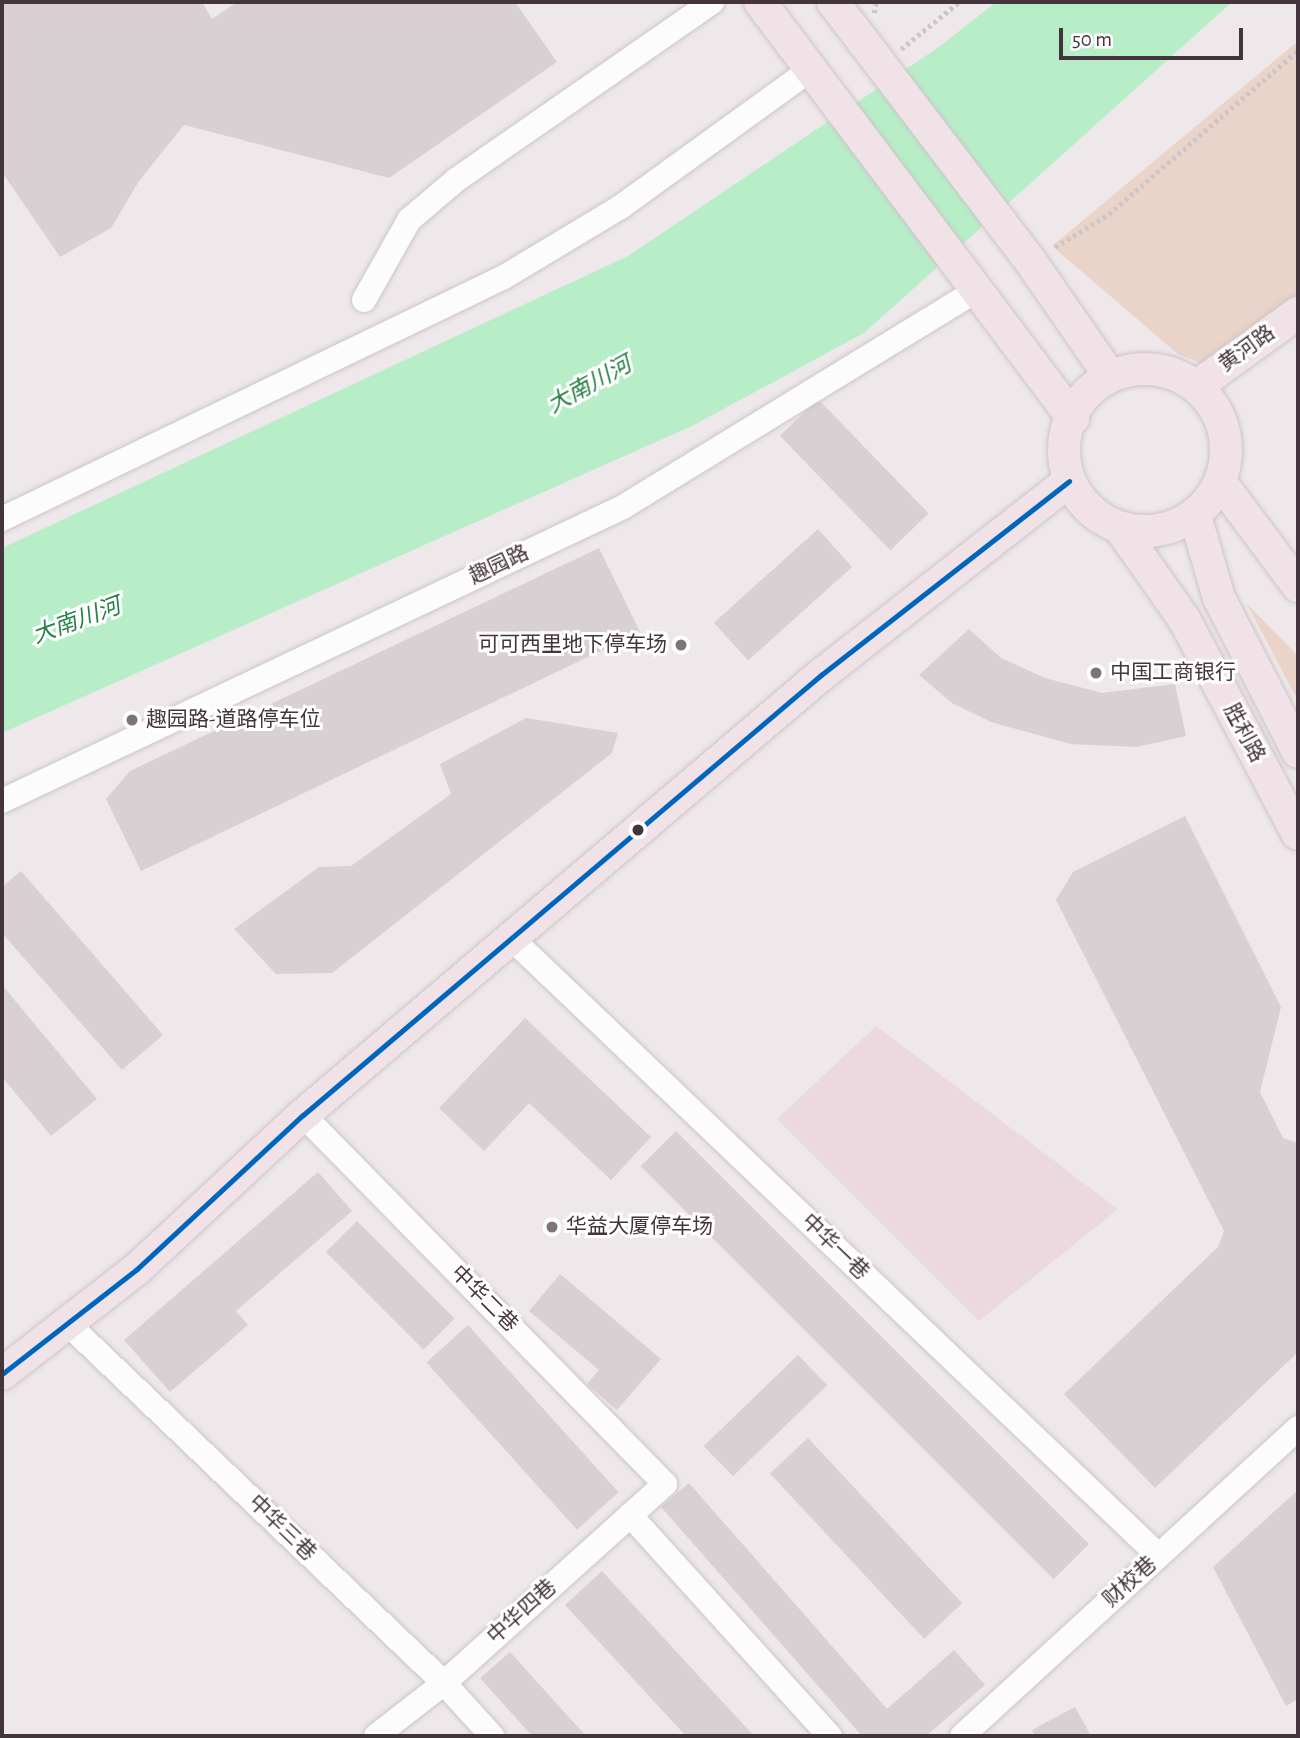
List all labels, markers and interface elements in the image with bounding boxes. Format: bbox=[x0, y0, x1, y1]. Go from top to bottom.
scale bar bbox=[1062, 14, 1246, 58]
text: 50 m bbox=[1072, 29, 1112, 50]
street label: 黄河路 bbox=[1214, 320, 1280, 378]
water label: 大南川河 bbox=[543, 352, 637, 420]
street label: 趣园路 bbox=[465, 540, 533, 590]
water label: 大南川河 bbox=[29, 593, 125, 651]
place label: 可可西里地下停车场 bbox=[478, 632, 667, 658]
marker: 可可西里地下停车场 bbox=[673, 637, 689, 653]
place label: 中国工商银行 bbox=[1110, 660, 1236, 686]
marker: 中国工商银行 bbox=[1088, 665, 1104, 681]
street label: 胜利路 bbox=[1218, 699, 1270, 767]
place label: 趣园路-道路停车位 bbox=[146, 707, 320, 733]
marker: 趣园路-道路停车位 bbox=[124, 712, 140, 728]
unlabelled marker bbox=[631, 823, 645, 837]
street label: 中华一巷 bbox=[796, 1209, 874, 1285]
place label: 华益大厦停车场 bbox=[566, 1214, 713, 1240]
marker: 华益大厦停车场 bbox=[544, 1219, 560, 1235]
street label: 中华二巷 bbox=[445, 1260, 523, 1338]
street label: 中华三巷 bbox=[243, 1490, 321, 1566]
street label: 财校巷 bbox=[1098, 1552, 1162, 1612]
street label: 中华四巷 bbox=[482, 1575, 562, 1649]

